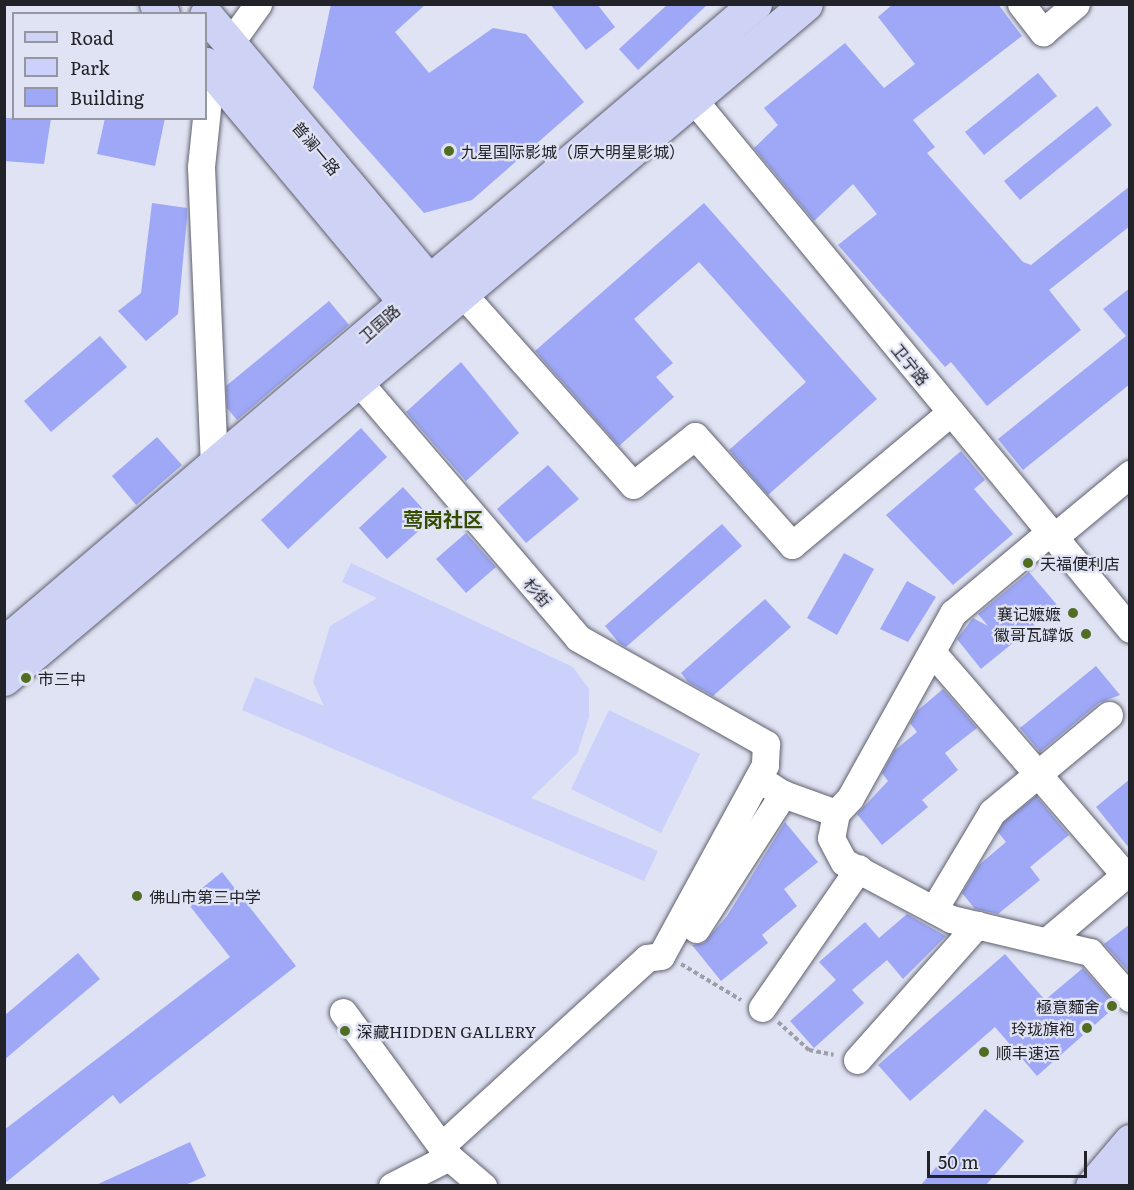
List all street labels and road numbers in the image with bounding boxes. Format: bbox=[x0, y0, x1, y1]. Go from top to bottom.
street label: 普澜一路 bbox=[289, 117, 345, 179]
street label: 卫国路 bbox=[355, 300, 403, 346]
street label: 卫宁路 bbox=[888, 339, 934, 389]
street label: 杉街 bbox=[520, 574, 556, 610]

